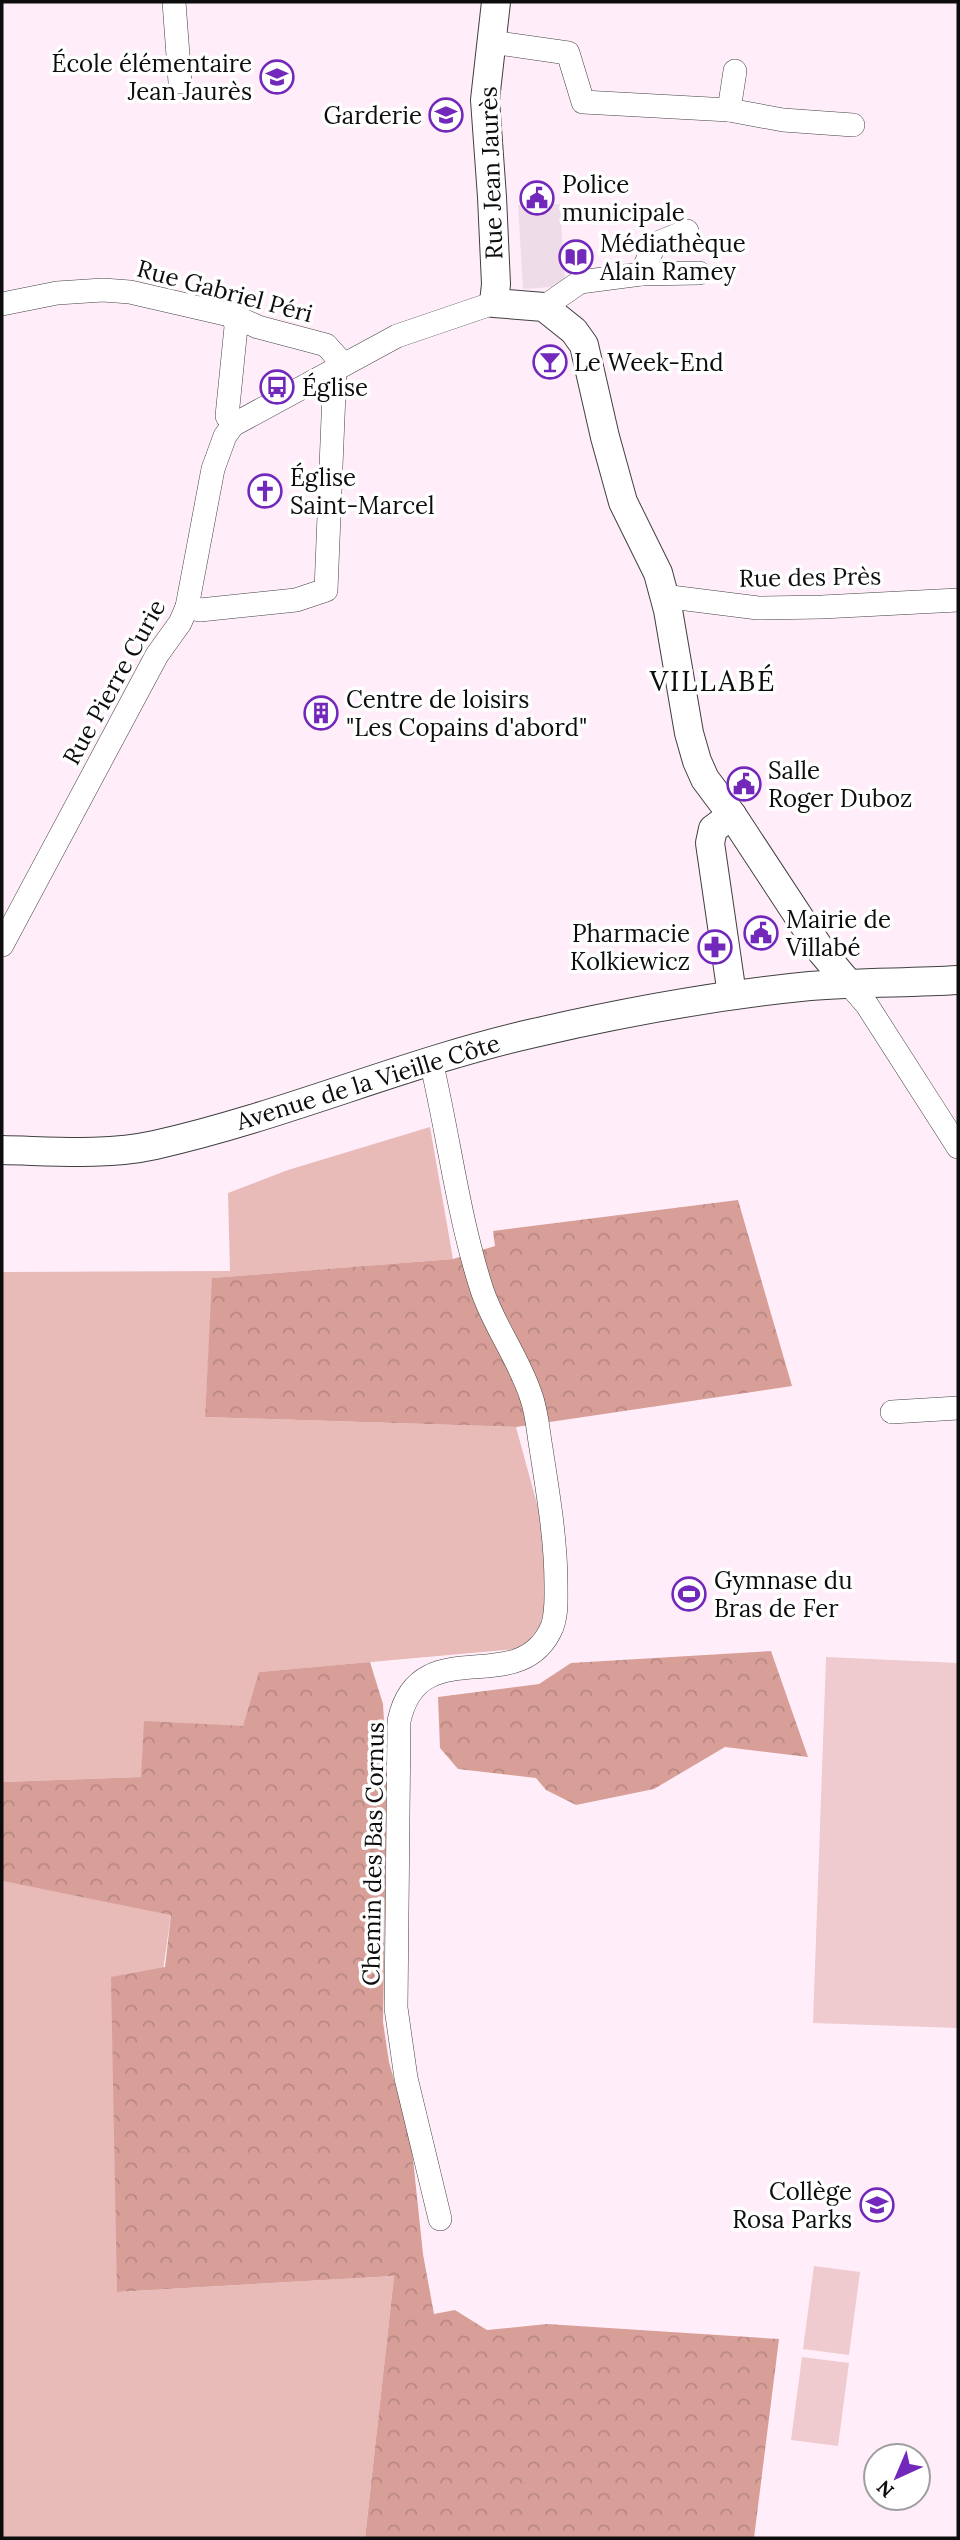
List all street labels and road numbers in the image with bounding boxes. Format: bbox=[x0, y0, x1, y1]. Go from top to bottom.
street label: Rue Jean Jaurès bbox=[472, 86, 510, 260]
street label: Rue Gabriel Péri bbox=[134, 253, 316, 329]
street label: Rue des Près bbox=[739, 560, 881, 594]
street label: Rue Pierre Curie bbox=[56, 594, 172, 770]
street label: Avenue de la Vieille Côte bbox=[232, 1027, 504, 1137]
street label: Chemin des Bas Cornus bbox=[355, 1722, 391, 1986]

